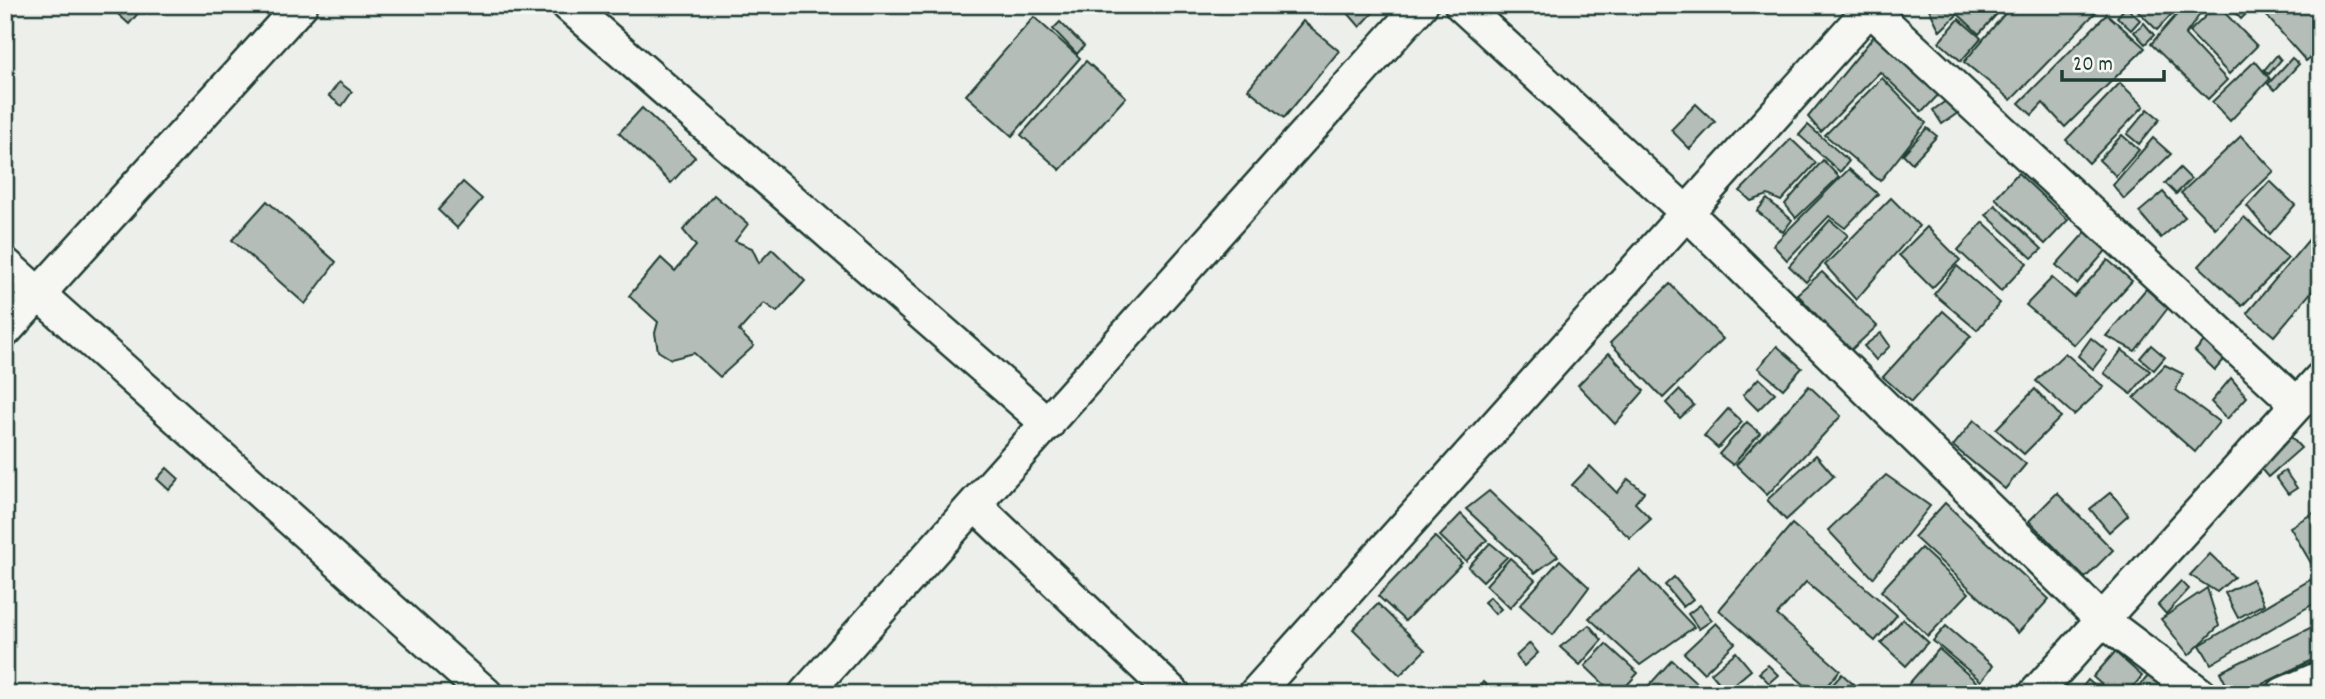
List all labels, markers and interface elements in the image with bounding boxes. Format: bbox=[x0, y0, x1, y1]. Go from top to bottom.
scale bar bbox=[2062, 38, 2164, 82]
text: 20 m bbox=[2073, 51, 2113, 81]

